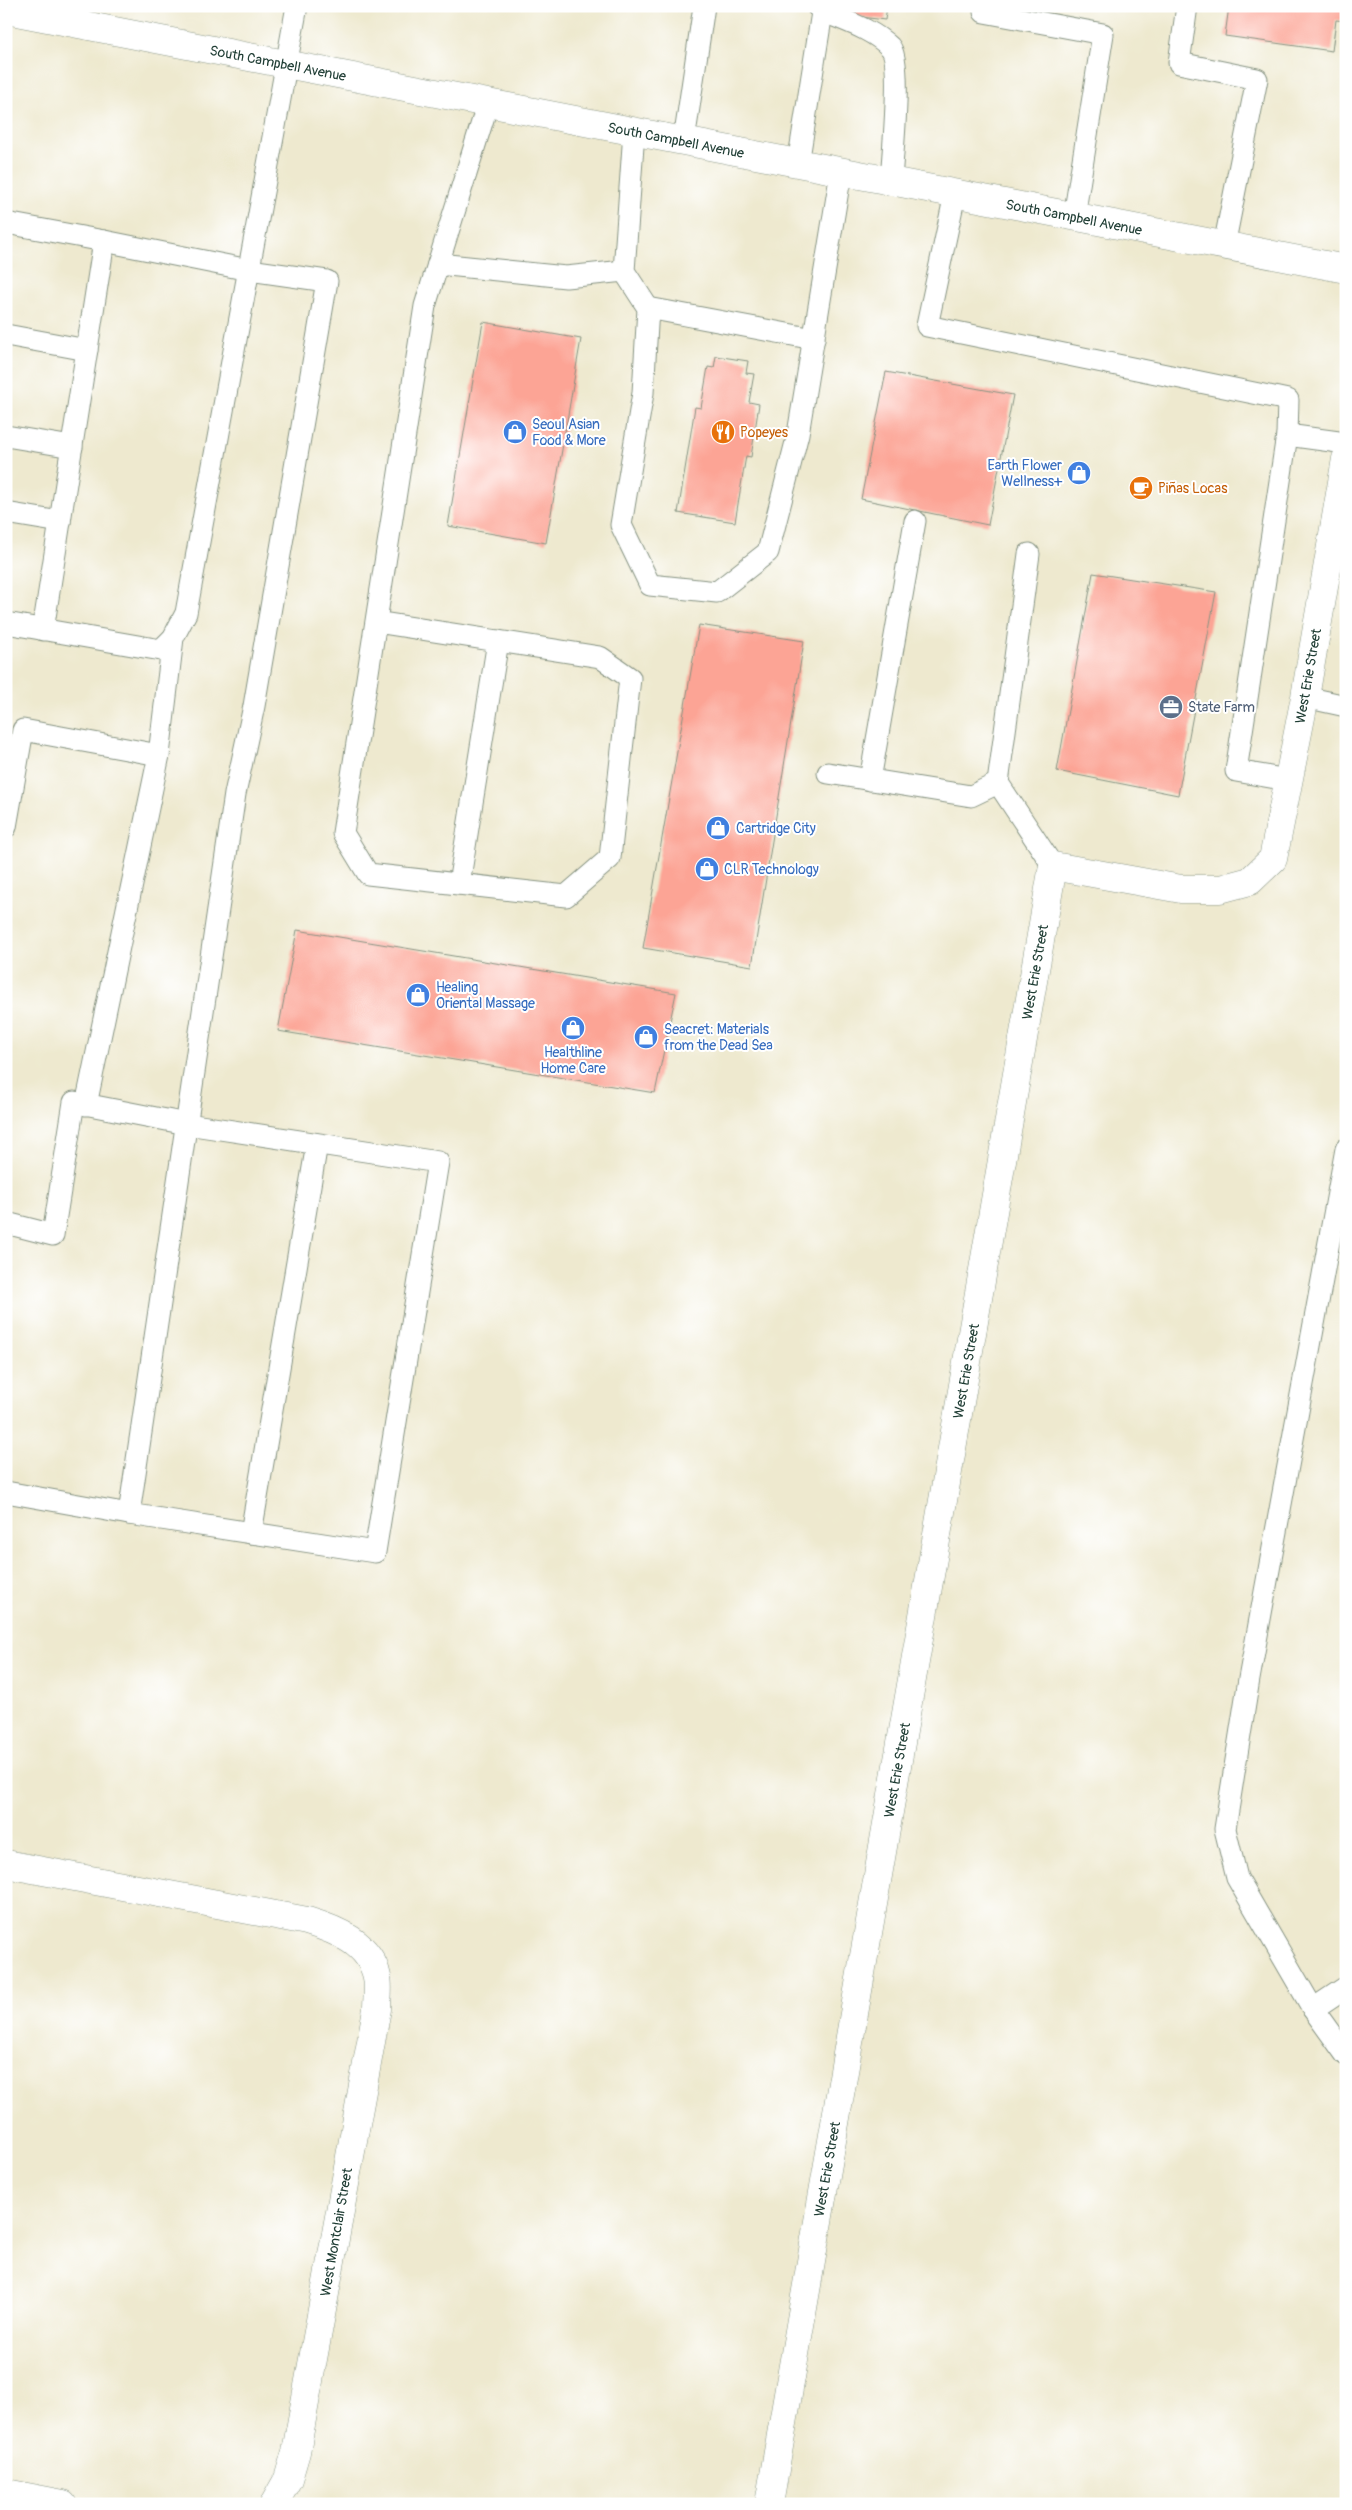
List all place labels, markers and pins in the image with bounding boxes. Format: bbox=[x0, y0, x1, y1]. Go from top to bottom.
place label: Seoul Asian Food & More bbox=[532, 416, 606, 449]
shop icon: Seoul Asian Food & More bbox=[502, 419, 528, 445]
restaurant icon: Popeyes bbox=[710, 419, 736, 445]
place label: Popeyes bbox=[740, 424, 789, 441]
place label: Earth Flower Wellness+ bbox=[987, 457, 1063, 490]
shop icon: Earth Flower Wellness+ bbox=[1066, 460, 1092, 486]
cafe icon: Piñas Locas bbox=[1128, 475, 1154, 501]
place label: Piñas Locas bbox=[1158, 480, 1228, 497]
office icon: State Farm bbox=[1158, 694, 1184, 720]
place label: State Farm bbox=[1188, 699, 1255, 716]
shop icon: Cartridge City bbox=[705, 815, 731, 841]
place label: Cartridge City bbox=[736, 820, 816, 837]
shop icon: CLR Technology bbox=[694, 856, 720, 882]
place label: CLR Technology bbox=[724, 861, 819, 878]
place label: Healing Oriental Massage bbox=[436, 979, 535, 1012]
shop icon: Healing Oriental Massage bbox=[405, 982, 431, 1008]
shop icon: Healthline Home Care bbox=[560, 1015, 586, 1041]
place label: Seacret: Materials from the Dead Sea bbox=[664, 1021, 773, 1054]
shop icon: Seacret: Materials from the Dead Sea bbox=[633, 1024, 659, 1050]
place label: Healthline Home Care bbox=[540, 1044, 606, 1077]

